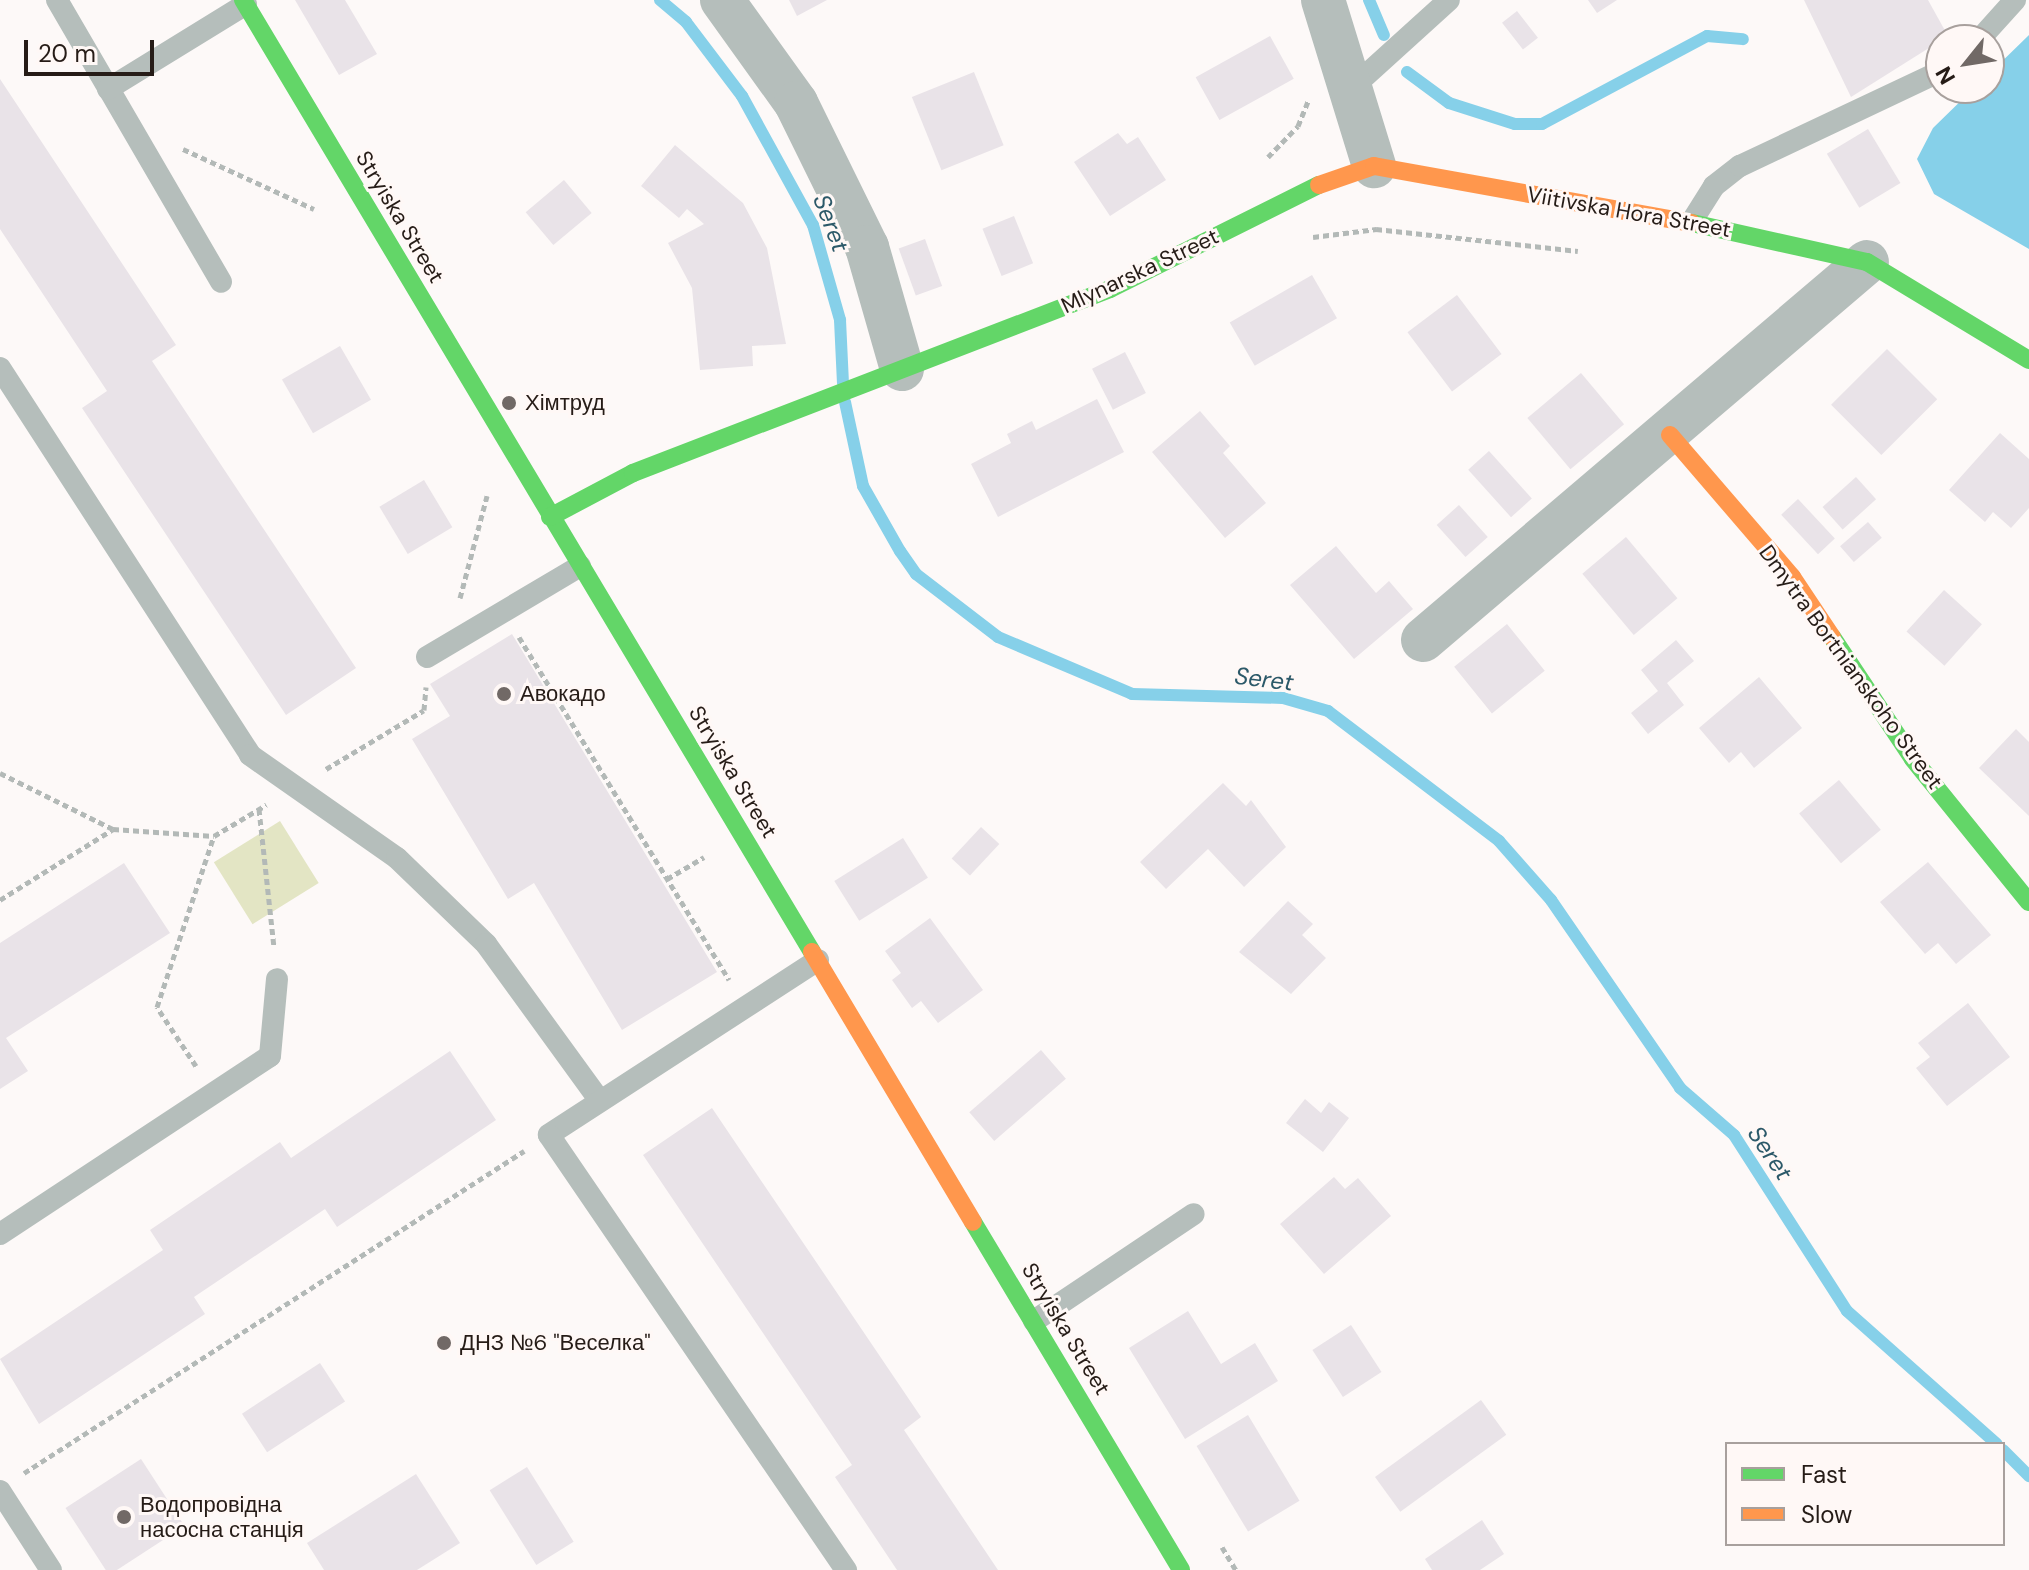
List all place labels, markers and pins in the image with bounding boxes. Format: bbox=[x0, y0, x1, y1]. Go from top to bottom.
place label: Хімтруд bbox=[525, 390, 605, 416]
marker: Хімтруд bbox=[500, 394, 518, 412]
place label: Авокадо bbox=[520, 681, 606, 707]
marker: Авокадо bbox=[495, 685, 513, 703]
place label: ДНЗ №6 "Веселка" bbox=[460, 1330, 651, 1356]
marker: ДНЗ №6 "Веселка" bbox=[435, 1334, 453, 1352]
place label: Водопровідна насосна станція bbox=[140, 1491, 304, 1542]
marker: Водопровідна насосна станція bbox=[115, 1508, 133, 1526]

